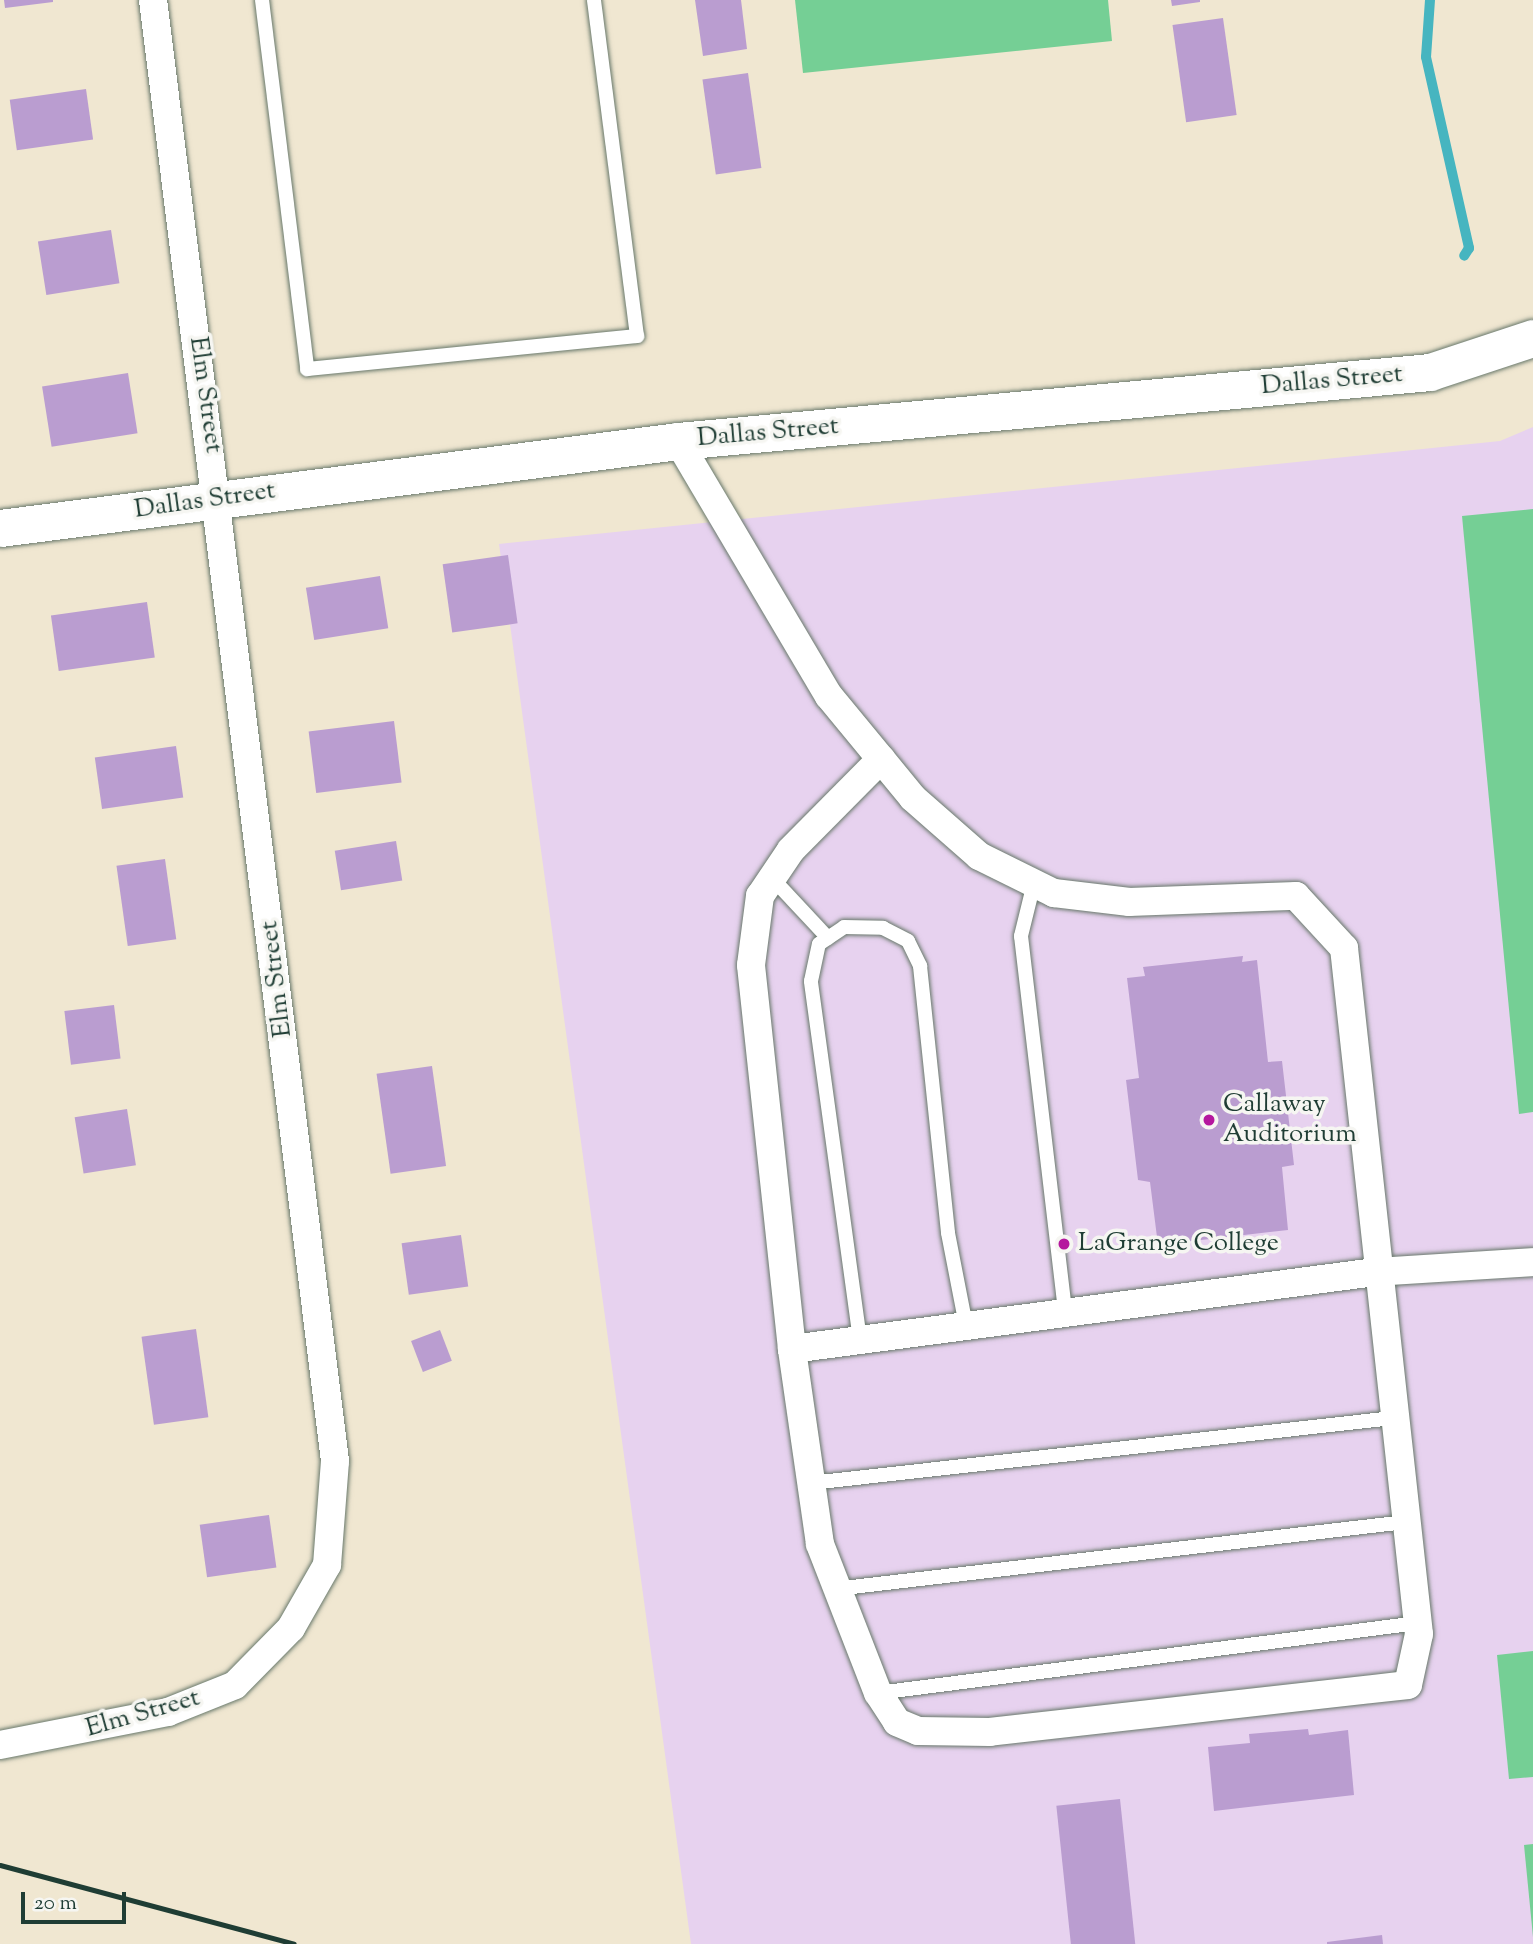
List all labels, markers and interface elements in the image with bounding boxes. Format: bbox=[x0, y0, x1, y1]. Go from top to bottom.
street label: Elm Street bbox=[181, 335, 229, 455]
street label: Dallas Street bbox=[1260, 359, 1404, 403]
street label: Dallas Street bbox=[696, 411, 840, 455]
street label: Dallas Street bbox=[133, 476, 277, 526]
street label: Elm Street bbox=[254, 919, 300, 1039]
place label: Callaway Auditorium bbox=[1223, 1089, 1357, 1150]
marker: Callaway Auditorium bbox=[1201, 1112, 1217, 1128]
place label: LaGrange College bbox=[1078, 1228, 1279, 1260]
marker: LaGrange College bbox=[1056, 1236, 1072, 1252]
street label: Elm Street bbox=[82, 1683, 204, 1745]
scale bar bbox=[24, 1878, 130, 1922]
text: 20 m bbox=[34, 1889, 77, 1919]

